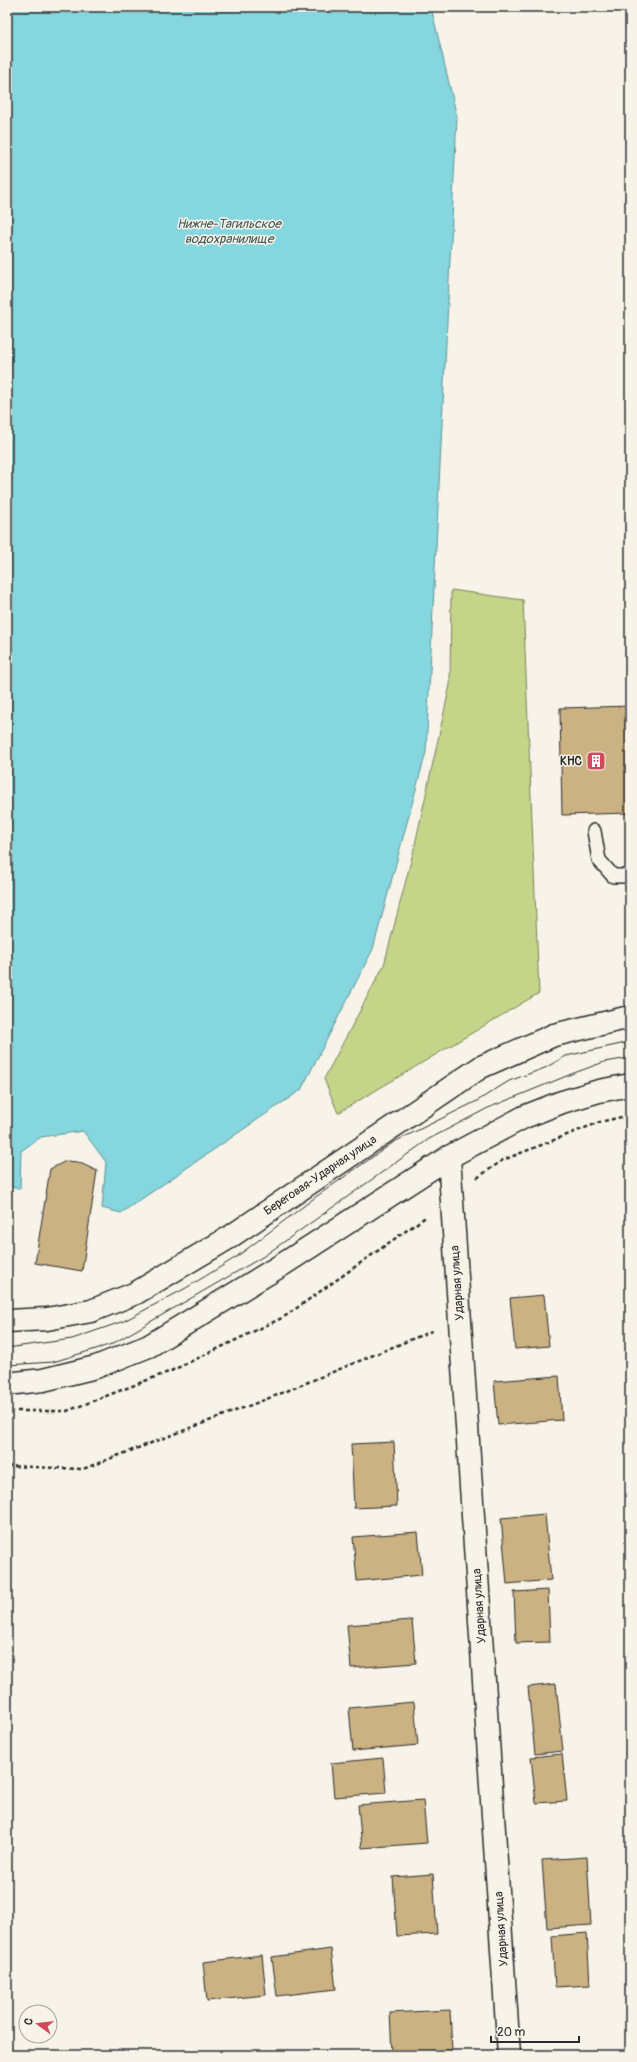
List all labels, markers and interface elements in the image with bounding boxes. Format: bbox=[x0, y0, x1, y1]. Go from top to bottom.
water label: Нижне-Тагильское водохранилище bbox=[177, 216, 282, 247]
building icon: КНС bbox=[585, 750, 607, 772]
place label: КНС bbox=[560, 754, 583, 769]
street label: Береговая-Ударная улица bbox=[261, 1132, 380, 1219]
street label: Ударная улица bbox=[447, 1244, 468, 1321]
street label: Ударная улица bbox=[469, 1567, 490, 1644]
street label: Ударная улица bbox=[491, 1890, 512, 1967]
north arrow bbox=[18, 2004, 58, 2044]
text: С bbox=[22, 2016, 36, 2027]
scale bar bbox=[491, 2018, 579, 2044]
text: 20 m bbox=[497, 2025, 526, 2040]

